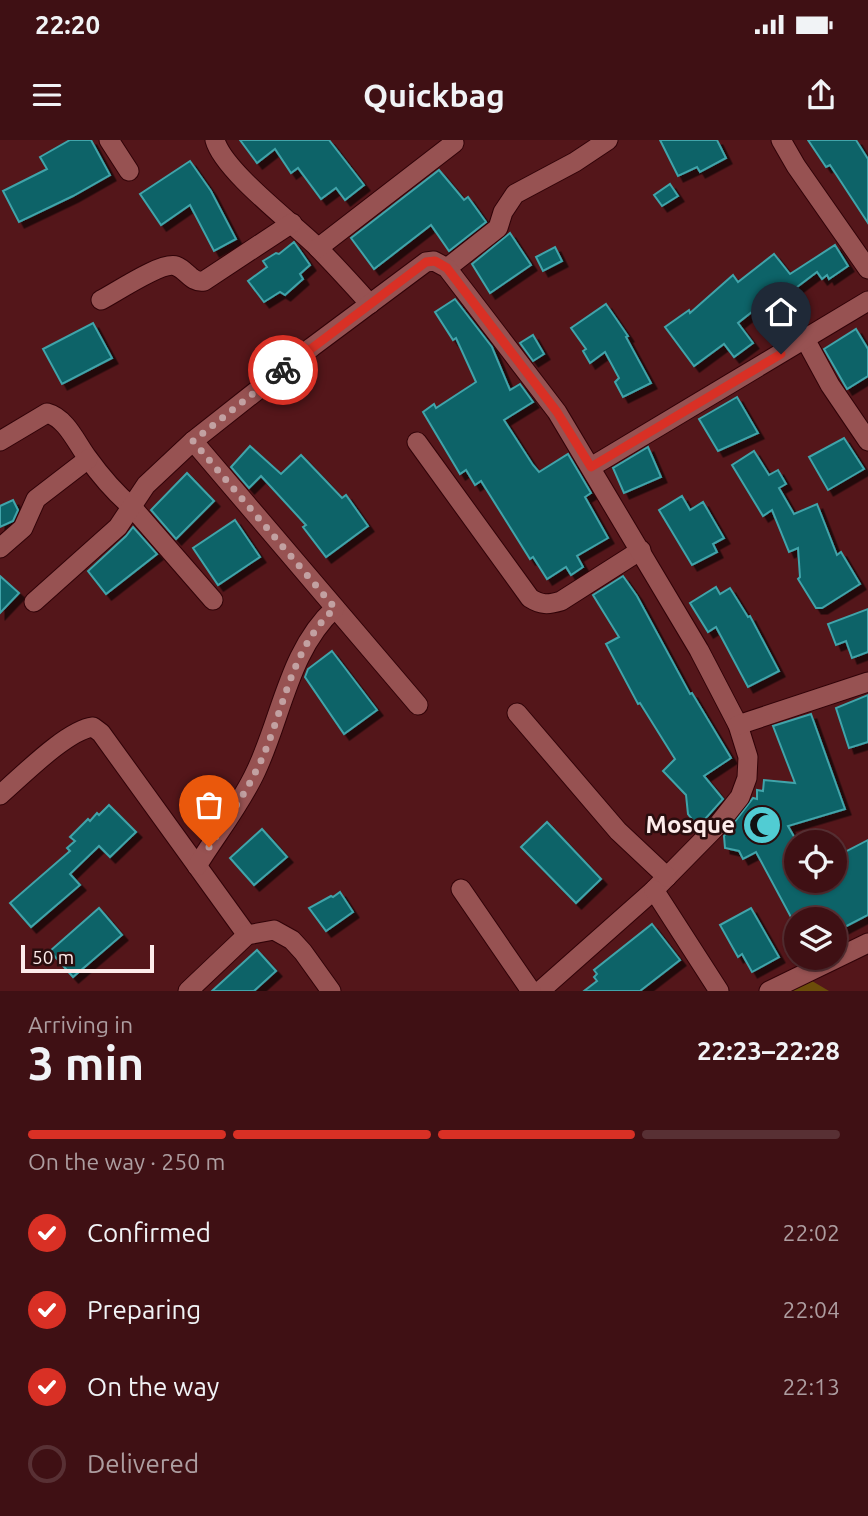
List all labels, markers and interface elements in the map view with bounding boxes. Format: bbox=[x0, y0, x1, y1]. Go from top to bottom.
text: 22:20 bbox=[35, 10, 100, 39]
icon: menu bbox=[28, 76, 66, 114]
icon: share bbox=[802, 76, 840, 114]
text: Quickbag bbox=[363, 77, 505, 113]
pin bbox=[751, 282, 811, 354]
icon: home bbox=[762, 293, 800, 331]
courier bbox=[248, 335, 318, 405]
icon: bike bbox=[264, 351, 302, 389]
pin bbox=[179, 775, 239, 847]
icon: bag bbox=[190, 786, 228, 824]
mosque icon: Mosque bbox=[741, 804, 783, 846]
place label: Mosque bbox=[646, 811, 735, 838]
map controls bbox=[784, 830, 847, 970]
button: locate bbox=[784, 830, 847, 893]
button: layers bbox=[784, 907, 847, 970]
scale bar bbox=[21, 942, 154, 974]
text: 50 m bbox=[32, 946, 74, 968]
text: Arriving in bbox=[28, 1012, 133, 1037]
text: 22:23–22:28 bbox=[697, 1036, 840, 1065]
text: 3 min bbox=[28, 1037, 144, 1089]
text: On the way · 250 m bbox=[28, 1149, 225, 1174]
icon: check bbox=[28, 1214, 66, 1252]
text: Confirmed bbox=[87, 1218, 211, 1247]
text: 22:02 bbox=[782, 1220, 840, 1245]
icon: check bbox=[28, 1291, 66, 1329]
text: Preparing bbox=[87, 1295, 201, 1324]
text: 22:04 bbox=[782, 1297, 840, 1322]
icon: check bbox=[28, 1368, 66, 1406]
text: On the way bbox=[87, 1372, 219, 1401]
text: 22:13 bbox=[782, 1374, 840, 1399]
text: Delivered bbox=[87, 1449, 199, 1478]

